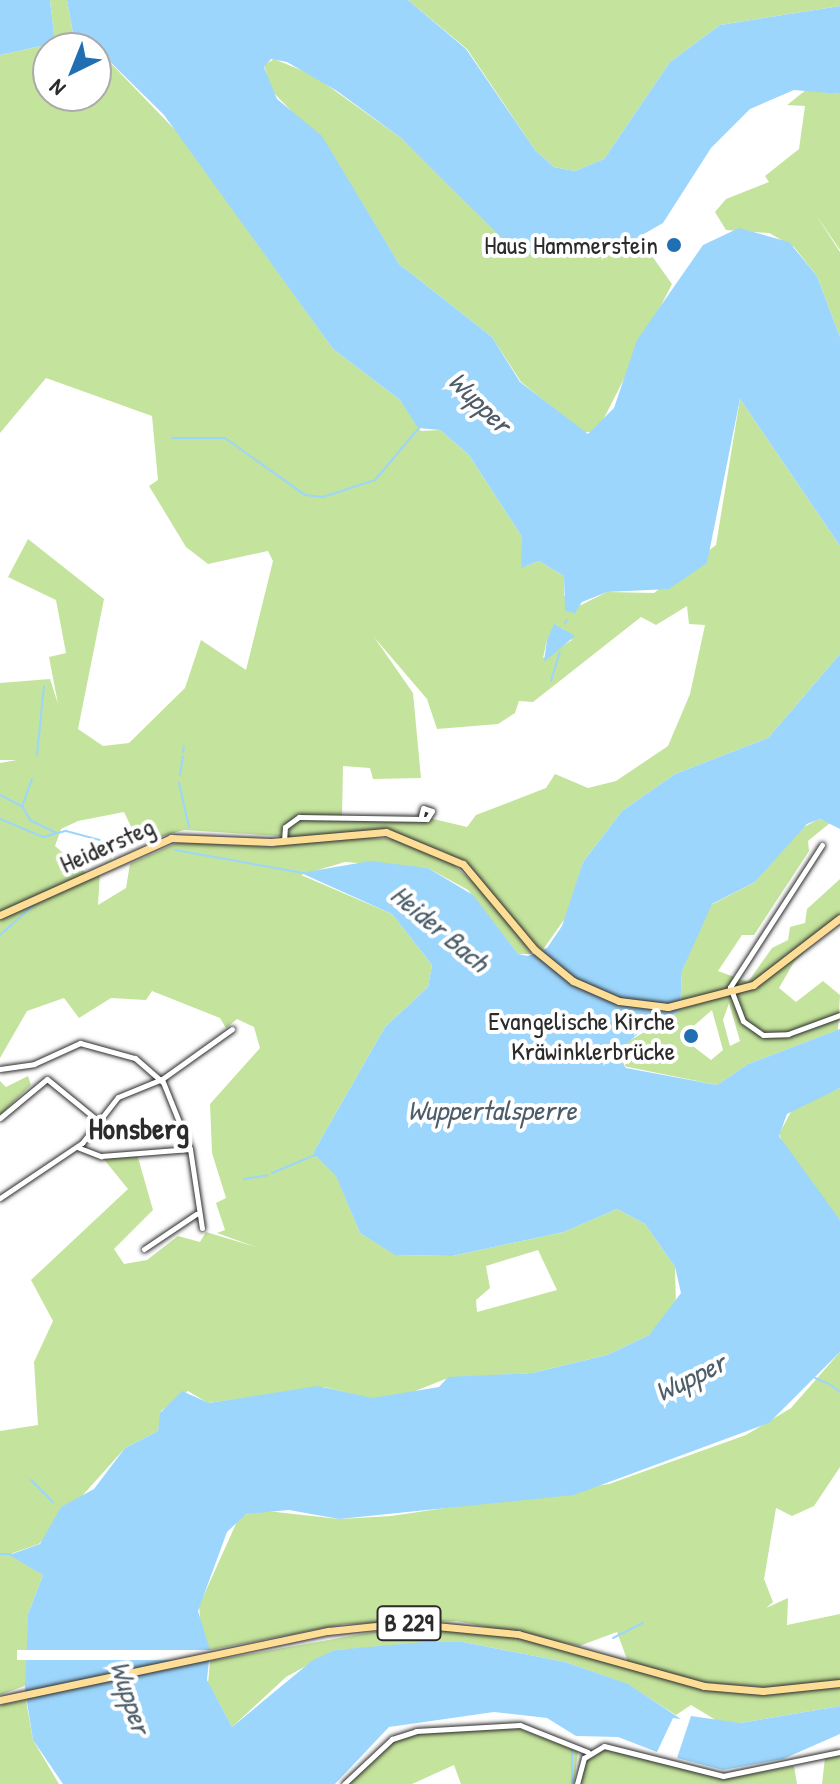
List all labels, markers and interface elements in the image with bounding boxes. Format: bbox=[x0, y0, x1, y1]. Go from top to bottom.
north arrow bbox=[32, 32, 112, 112]
text: N bbox=[42, 73, 72, 103]
place label: Haus Hammerstein bbox=[484, 229, 658, 261]
marker: Haus Hammerstein bbox=[665, 236, 683, 254]
water label: Wupper bbox=[442, 364, 518, 440]
street label: Heidersteg bbox=[55, 810, 159, 880]
water label: Heider Bach bbox=[384, 877, 496, 979]
place label: Evangelische Kirche Kräwinklerbrücke bbox=[488, 1005, 675, 1066]
marker: Evangelische Kirche Kräwinklerbrücke bbox=[682, 1027, 700, 1045]
water label: Wuppertalsperre bbox=[407, 1093, 577, 1127]
district label: Honsberg bbox=[89, 1110, 189, 1146]
water label: Wupper bbox=[649, 1346, 731, 1408]
road number: B 229 bbox=[375, 1603, 443, 1643]
water label: Wupper bbox=[104, 1656, 158, 1738]

